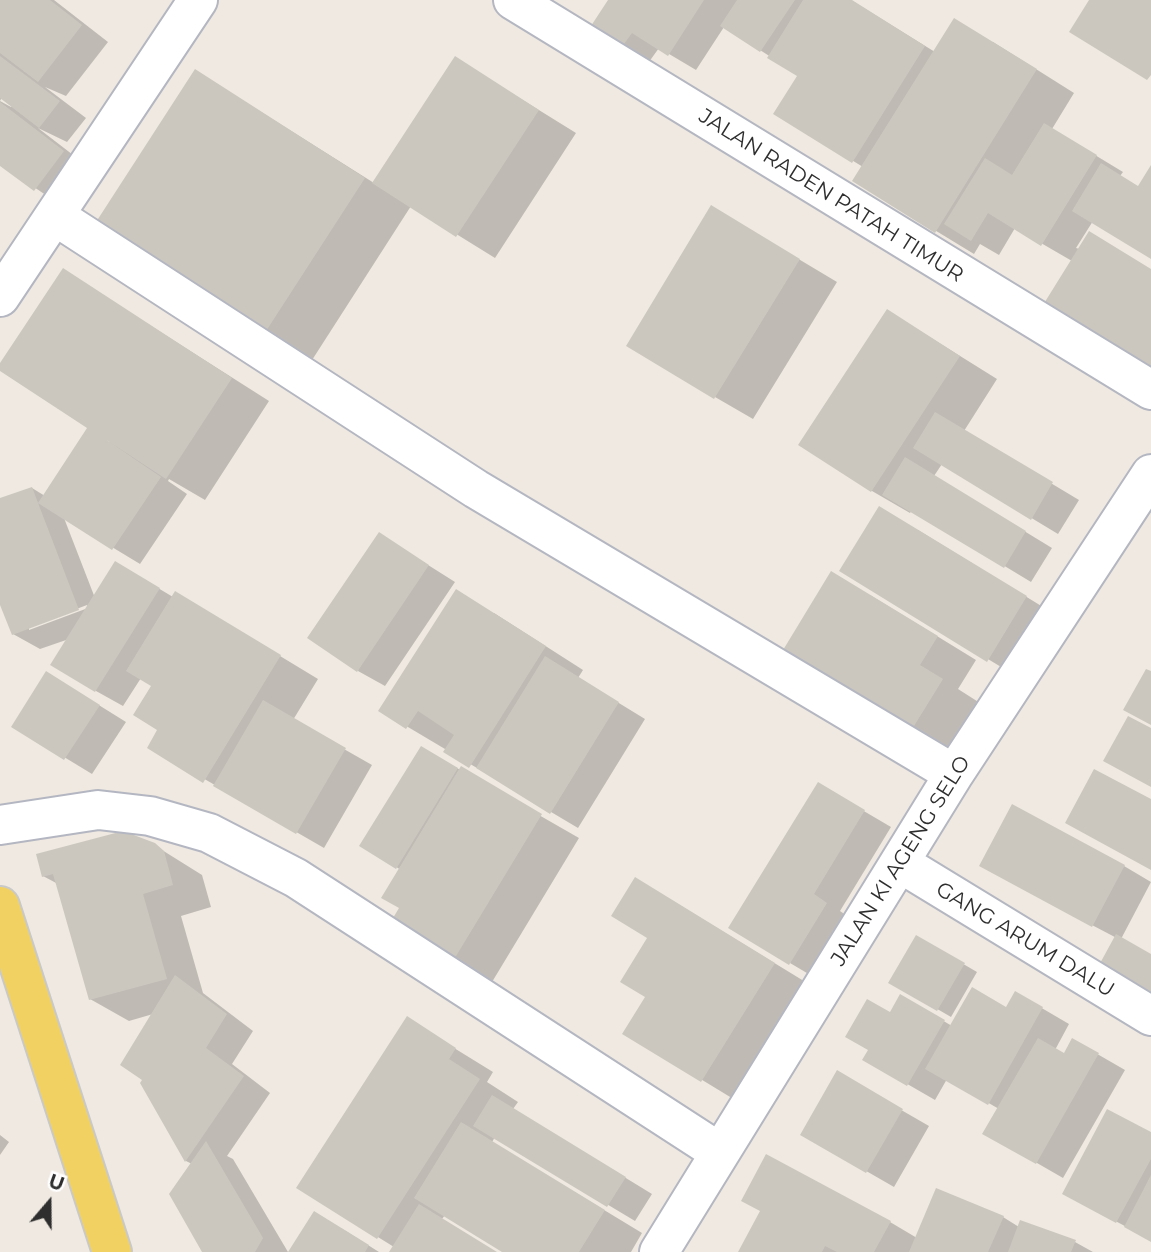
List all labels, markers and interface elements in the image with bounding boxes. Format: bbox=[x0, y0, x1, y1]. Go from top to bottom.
street label: JALAN RADEN PATAH TIMUR bbox=[694, 104, 968, 288]
street label: JALAN KI AGENG SELO bbox=[826, 751, 976, 971]
street label: GANG ARUM DALU bbox=[931, 877, 1119, 1003]
north arrow bbox=[14, 1168, 84, 1238]
text: U bbox=[45, 1169, 67, 1196]

